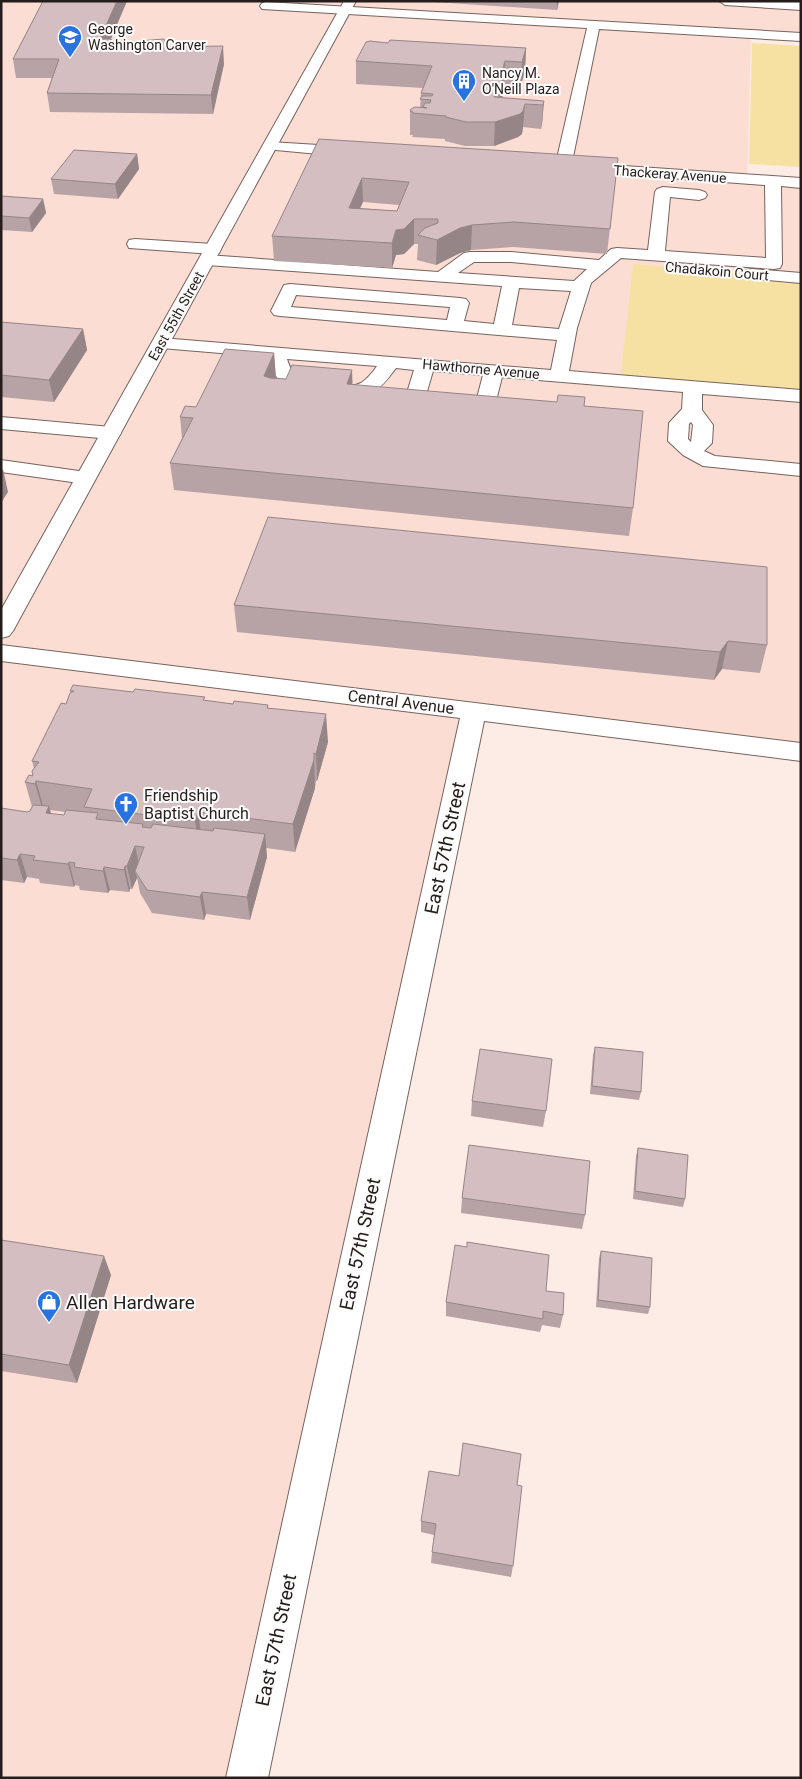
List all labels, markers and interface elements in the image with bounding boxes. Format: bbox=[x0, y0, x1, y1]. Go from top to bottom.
place label: George Washington Carver bbox=[88, 21, 206, 53]
school or university icon: George Washington Carver bbox=[57, 24, 83, 58]
place label: Nancy M. O'Neill Plaza bbox=[482, 65, 560, 97]
building icon: Nancy M. O'Neill Plaza bbox=[451, 68, 477, 102]
street label: Thackeray Avenue bbox=[613, 162, 727, 186]
street label: Chadakoin Court bbox=[664, 258, 770, 284]
street label: East 55th Street bbox=[145, 268, 207, 363]
street label: Hawthorne Avenue bbox=[422, 356, 540, 382]
street label: Central Avenue bbox=[347, 686, 455, 718]
street label: East 57th Street bbox=[420, 780, 470, 916]
place label: Friendship Baptist Church bbox=[144, 786, 249, 823]
church icon: Friendship Baptist Church bbox=[113, 791, 139, 825]
street label: East 57th Street bbox=[335, 1176, 385, 1312]
shop icon: Allen Hardware bbox=[36, 1289, 62, 1323]
place label: Allen Hardware bbox=[66, 1291, 195, 1314]
street label: East 57th Street bbox=[251, 1572, 301, 1708]

